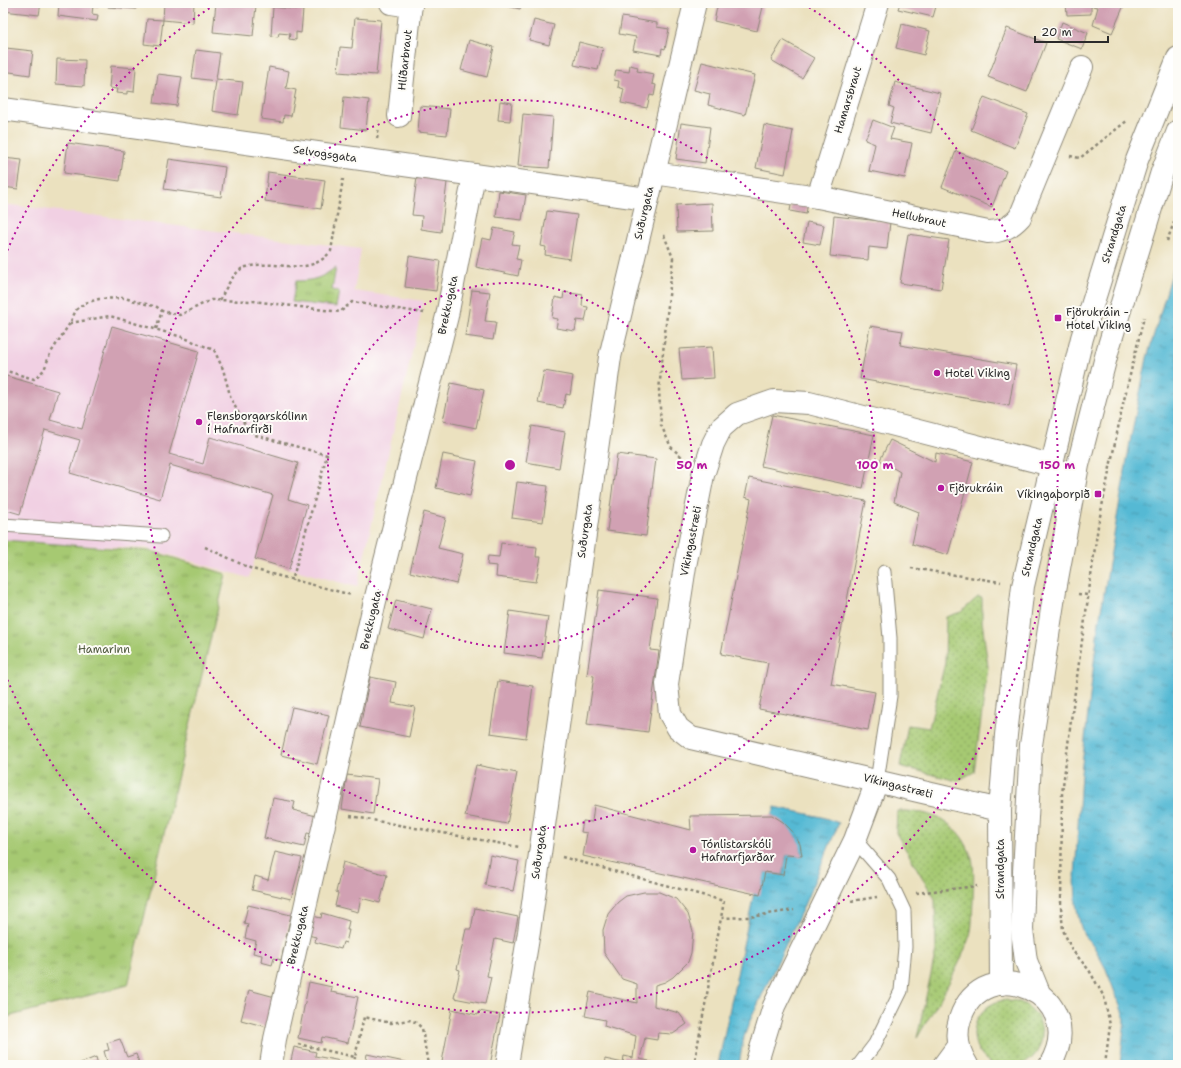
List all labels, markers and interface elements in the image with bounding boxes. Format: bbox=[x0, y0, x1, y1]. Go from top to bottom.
scale bar bbox=[1035, 18, 1108, 44]
text: 20 m bbox=[1041, 24, 1072, 40]
street label: Hlíðarbraut bbox=[394, 29, 416, 91]
street label: Hamarsbraut bbox=[831, 64, 865, 135]
street label: Selvogsgata bbox=[292, 142, 358, 166]
street label: Suðurgata bbox=[631, 185, 657, 241]
street label: Strandgata bbox=[1098, 203, 1130, 265]
street label: Hellubraut bbox=[890, 205, 948, 231]
street label: Brekkugata bbox=[434, 274, 462, 336]
place label: Fjörukráin - Hotel Viking bbox=[1066, 305, 1131, 333]
marker: Fjörukráin - Hotel Viking bbox=[1053, 313, 1063, 323]
place label: Hotel Viking bbox=[945, 366, 1010, 381]
marker: Hotel Viking bbox=[932, 368, 942, 378]
place label: Flensborgarskólinn í Hafnarfirði bbox=[207, 409, 308, 437]
marker: Flensborgarskólinn í Hafnarfirði bbox=[194, 417, 204, 427]
text: 50 m bbox=[677, 457, 708, 473]
text: 100 m bbox=[857, 457, 894, 473]
text: 150 m bbox=[1039, 457, 1075, 473]
centre of rings bbox=[503, 458, 517, 472]
place label: Fjörukráin bbox=[949, 481, 1003, 496]
marker: Fjörukráin bbox=[936, 483, 946, 493]
place label: Víkingaþorpið bbox=[1017, 487, 1090, 502]
marker: Víkingaþorpið bbox=[1093, 489, 1103, 499]
street label: Suðurgata bbox=[574, 503, 596, 559]
street label: Víkingastræti bbox=[677, 504, 705, 578]
street label: Strandgata bbox=[1018, 516, 1046, 578]
street label: Brekkugata bbox=[357, 589, 385, 651]
park label: Hamarinn bbox=[78, 642, 130, 657]
street label: Víkingastræti bbox=[861, 770, 935, 802]
street label: Suðurgata bbox=[528, 824, 550, 880]
place label: Tónlistarskóli Hafnarfjarðar bbox=[701, 837, 775, 865]
street label: Strandgata bbox=[993, 839, 1008, 899]
marker: Tónlistarskóli Hafnarfjarðar bbox=[688, 845, 698, 855]
street label: Brekkugata bbox=[284, 904, 312, 966]

